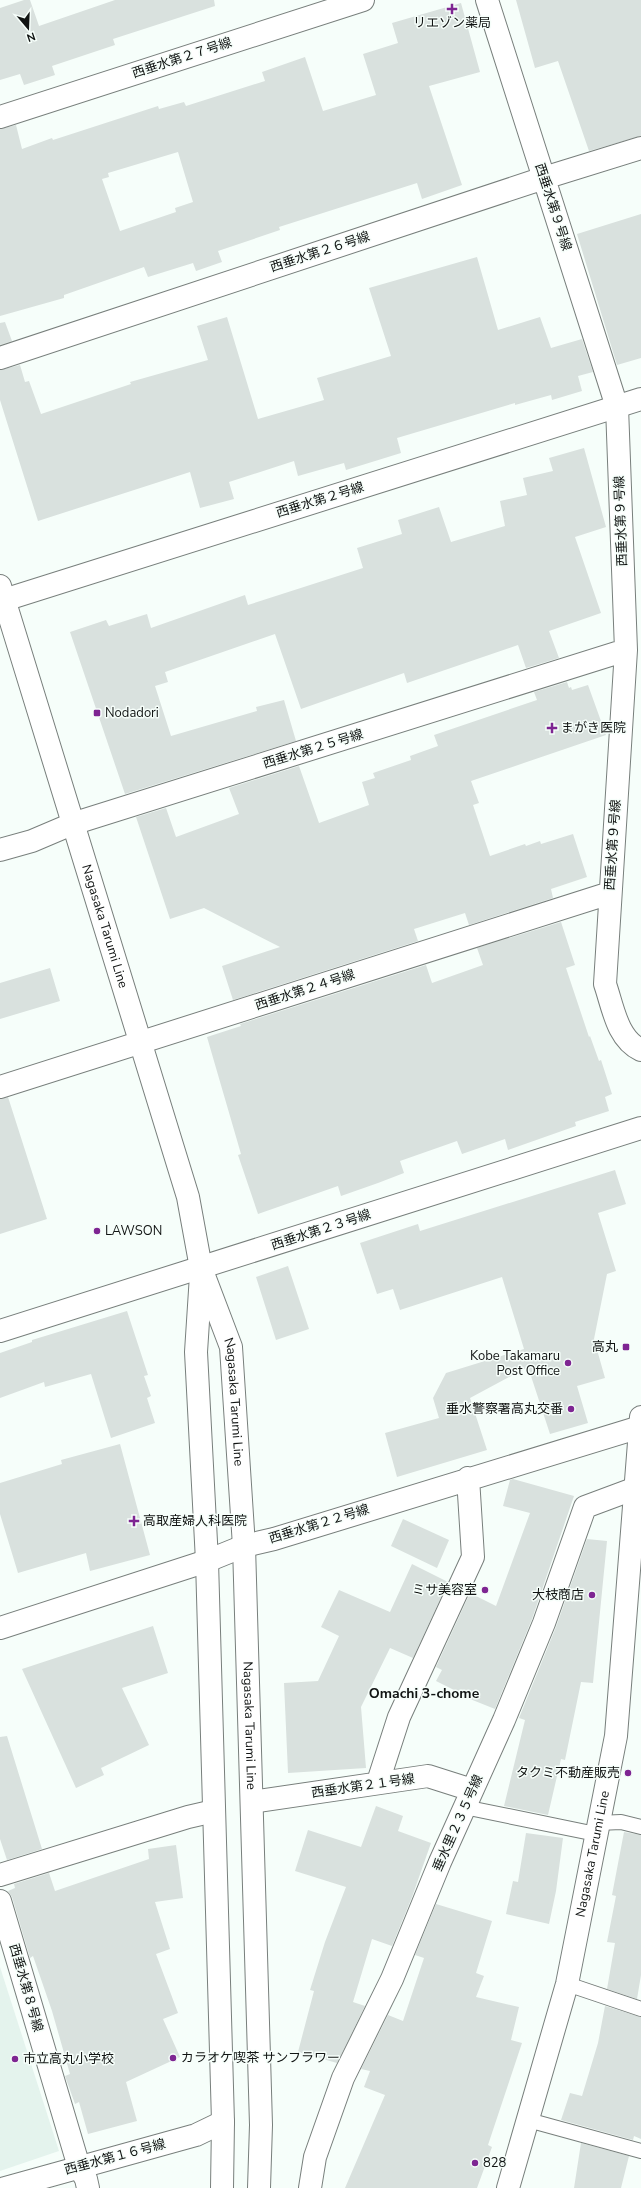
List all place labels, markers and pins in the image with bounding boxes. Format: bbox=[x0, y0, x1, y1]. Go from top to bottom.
marker: リエゾン薬局 bbox=[447, 4, 457, 14]
place label: リエゾン薬局 bbox=[413, 14, 491, 32]
place label: Nodadori bbox=[105, 704, 159, 722]
marker: Nodadori bbox=[92, 708, 102, 718]
place label: まがき医院 bbox=[561, 719, 626, 737]
marker: まがき医院 bbox=[546, 722, 558, 734]
place label: LAWSON bbox=[105, 1222, 162, 1240]
marker: LAWSON bbox=[92, 1226, 102, 1236]
place label: 高丸 bbox=[592, 1338, 618, 1356]
marker: 高丸 bbox=[621, 1342, 631, 1352]
place label: Kobe Takamaru Post Office bbox=[470, 1347, 560, 1380]
marker: Kobe Takamaru Post Office bbox=[563, 1358, 573, 1368]
place label: 垂水警察署高丸交番 bbox=[446, 1400, 563, 1418]
marker: 垂水警察署高丸交番 bbox=[566, 1404, 576, 1414]
place label: 高取産婦人科医院 bbox=[143, 1512, 247, 1530]
marker: 高取産婦人科医院 bbox=[128, 1515, 140, 1527]
place label: ミサ美容室 bbox=[412, 1581, 477, 1599]
marker: ミサ美容室 bbox=[480, 1585, 490, 1595]
place label: 大枝商店 bbox=[532, 1586, 584, 1604]
marker: 大枝商店 bbox=[587, 1590, 597, 1600]
place label: タクミ不動産販売 bbox=[516, 1764, 620, 1782]
marker: タクミ不動産販売 bbox=[623, 1768, 633, 1778]
place label: カラオケ喫茶 サンフラワー bbox=[181, 2049, 340, 2067]
place label: 市立高丸小学校 bbox=[23, 2050, 114, 2068]
marker: カラオケ喫茶 サンフラワー bbox=[168, 2053, 178, 2063]
marker: 市立高丸小学校 bbox=[10, 2054, 20, 2064]
place label: 828 bbox=[483, 2154, 507, 2172]
marker: 828 bbox=[470, 2158, 480, 2168]

